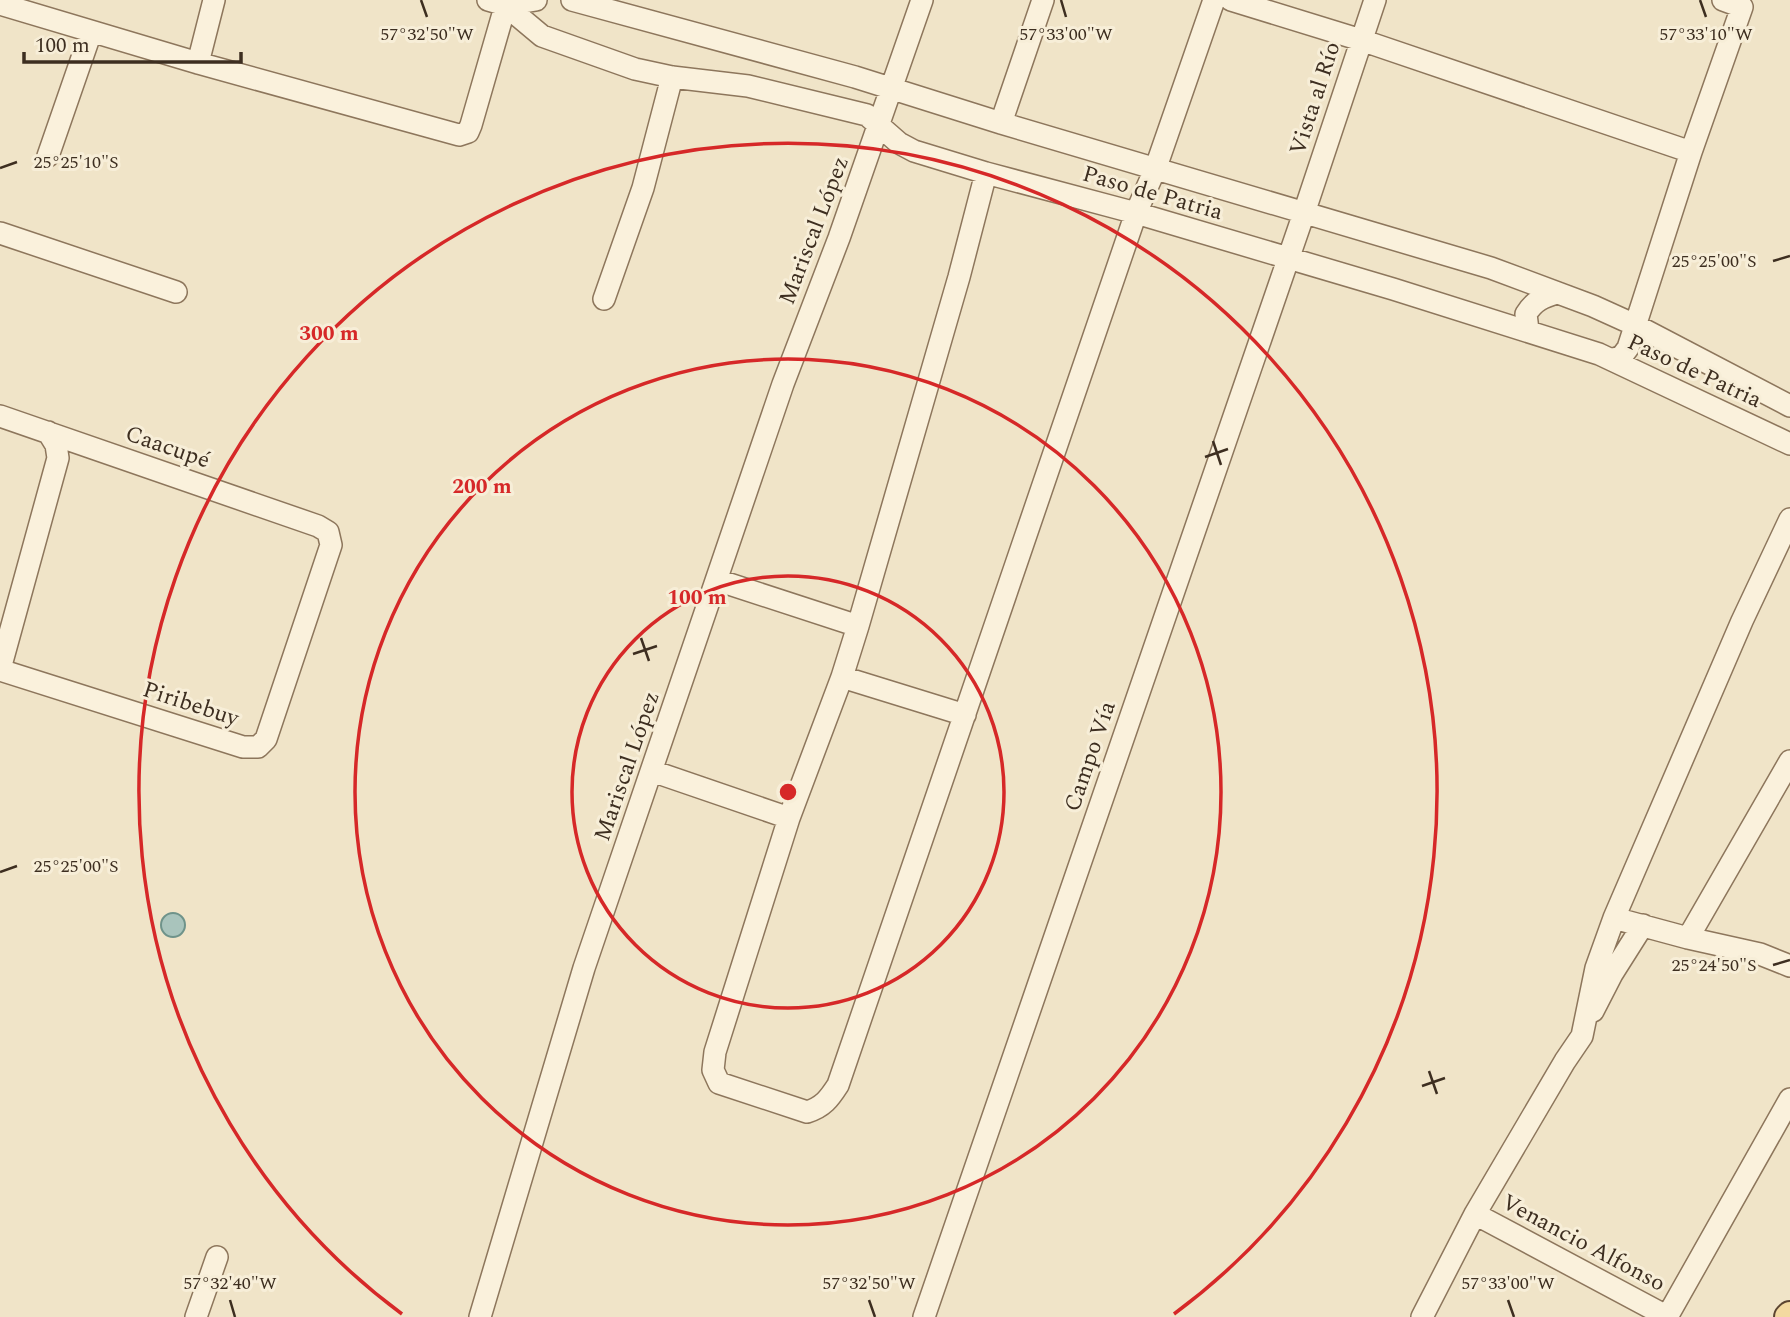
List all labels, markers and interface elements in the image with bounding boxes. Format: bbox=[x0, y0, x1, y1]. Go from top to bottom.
scale bar bbox=[24, 21, 242, 65]
text: 57°32'50"W bbox=[380, 21, 474, 48]
text: 57°33'00"W bbox=[1019, 21, 1113, 48]
text: 57°33'10"W bbox=[1659, 21, 1753, 48]
text: 100 m bbox=[35, 30, 90, 62]
street label: Vista al Río bbox=[1281, 37, 1350, 160]
text: 25°25'10"S bbox=[33, 149, 119, 176]
street label: Mariscal López bbox=[770, 151, 859, 310]
street label: Paso de Patria bbox=[1078, 157, 1227, 230]
text: 25°25'00"S bbox=[1671, 248, 1757, 275]
text: 300 m bbox=[299, 318, 359, 350]
street label: Paso de Patria bbox=[1621, 325, 1767, 418]
street label: Caacupé bbox=[120, 417, 215, 478]
text: 200 m bbox=[452, 471, 512, 503]
text: 100 m bbox=[667, 582, 727, 614]
street label: Piribebuy bbox=[138, 672, 244, 737]
street label: Mariscal López bbox=[585, 687, 669, 846]
street label: Campo Vía bbox=[1055, 697, 1126, 816]
centre of rings bbox=[776, 780, 800, 804]
text: 25°25'00"S bbox=[33, 853, 119, 880]
text: 25°24'50"S bbox=[1671, 952, 1757, 979]
street label: Venancio Alfonso bbox=[1495, 1185, 1671, 1301]
text: 57°32'40"W bbox=[183, 1270, 277, 1297]
text: 57°32'50"W bbox=[822, 1270, 916, 1297]
text: 57°33'00"W bbox=[1461, 1270, 1555, 1297]

